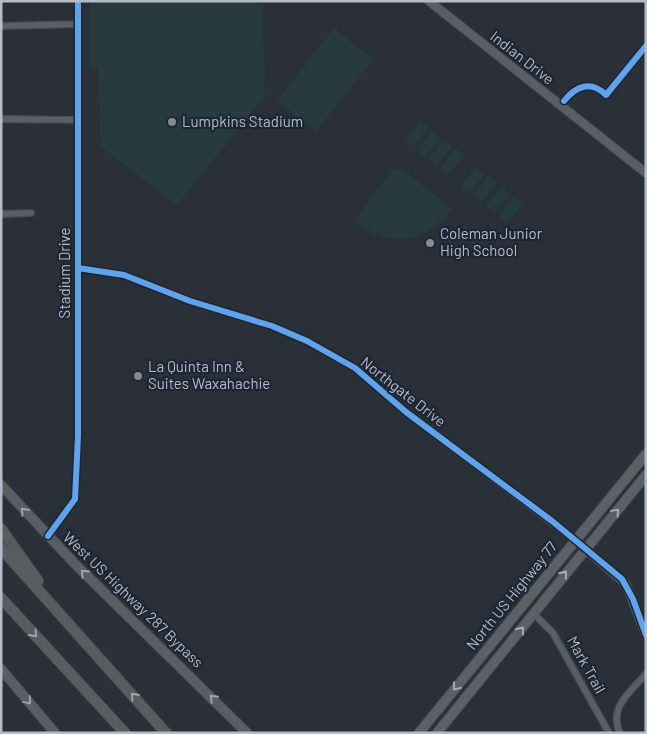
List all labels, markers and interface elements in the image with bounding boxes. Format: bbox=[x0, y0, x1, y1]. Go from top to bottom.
street label: Indian Drive bbox=[487, 27, 558, 88]
place label: Lumpkins Stadium bbox=[182, 112, 303, 130]
marker: Lumpkins Stadium bbox=[166, 116, 178, 128]
place label: Coleman Junior High School bbox=[440, 224, 543, 259]
street label: Stadium Drive bbox=[55, 228, 73, 318]
marker: Coleman Junior High School bbox=[424, 237, 436, 249]
street label: Northgate Drive bbox=[358, 352, 450, 430]
place label: La Quinta Inn & Suites Waxahachie bbox=[148, 357, 270, 392]
marker: La Quinta Inn & Suites Waxahachie bbox=[132, 370, 144, 382]
one-way arrow bbox=[21, 508, 30, 517]
one-way arrow bbox=[610, 509, 619, 518]
street label: West US Highway 287 Bypass bbox=[60, 528, 207, 671]
street label: North US Highway 77 bbox=[462, 538, 560, 653]
one-way arrow bbox=[80, 570, 89, 579]
one-way arrow bbox=[558, 571, 566, 580]
one-way arrow bbox=[515, 627, 524, 636]
one-way arrow bbox=[28, 628, 37, 637]
street label: Mark Trail bbox=[564, 633, 610, 696]
one-way arrow bbox=[454, 681, 462, 690]
one-way arrow bbox=[130, 693, 139, 702]
one-way arrow bbox=[22, 695, 31, 704]
one-way arrow bbox=[209, 695, 218, 704]

